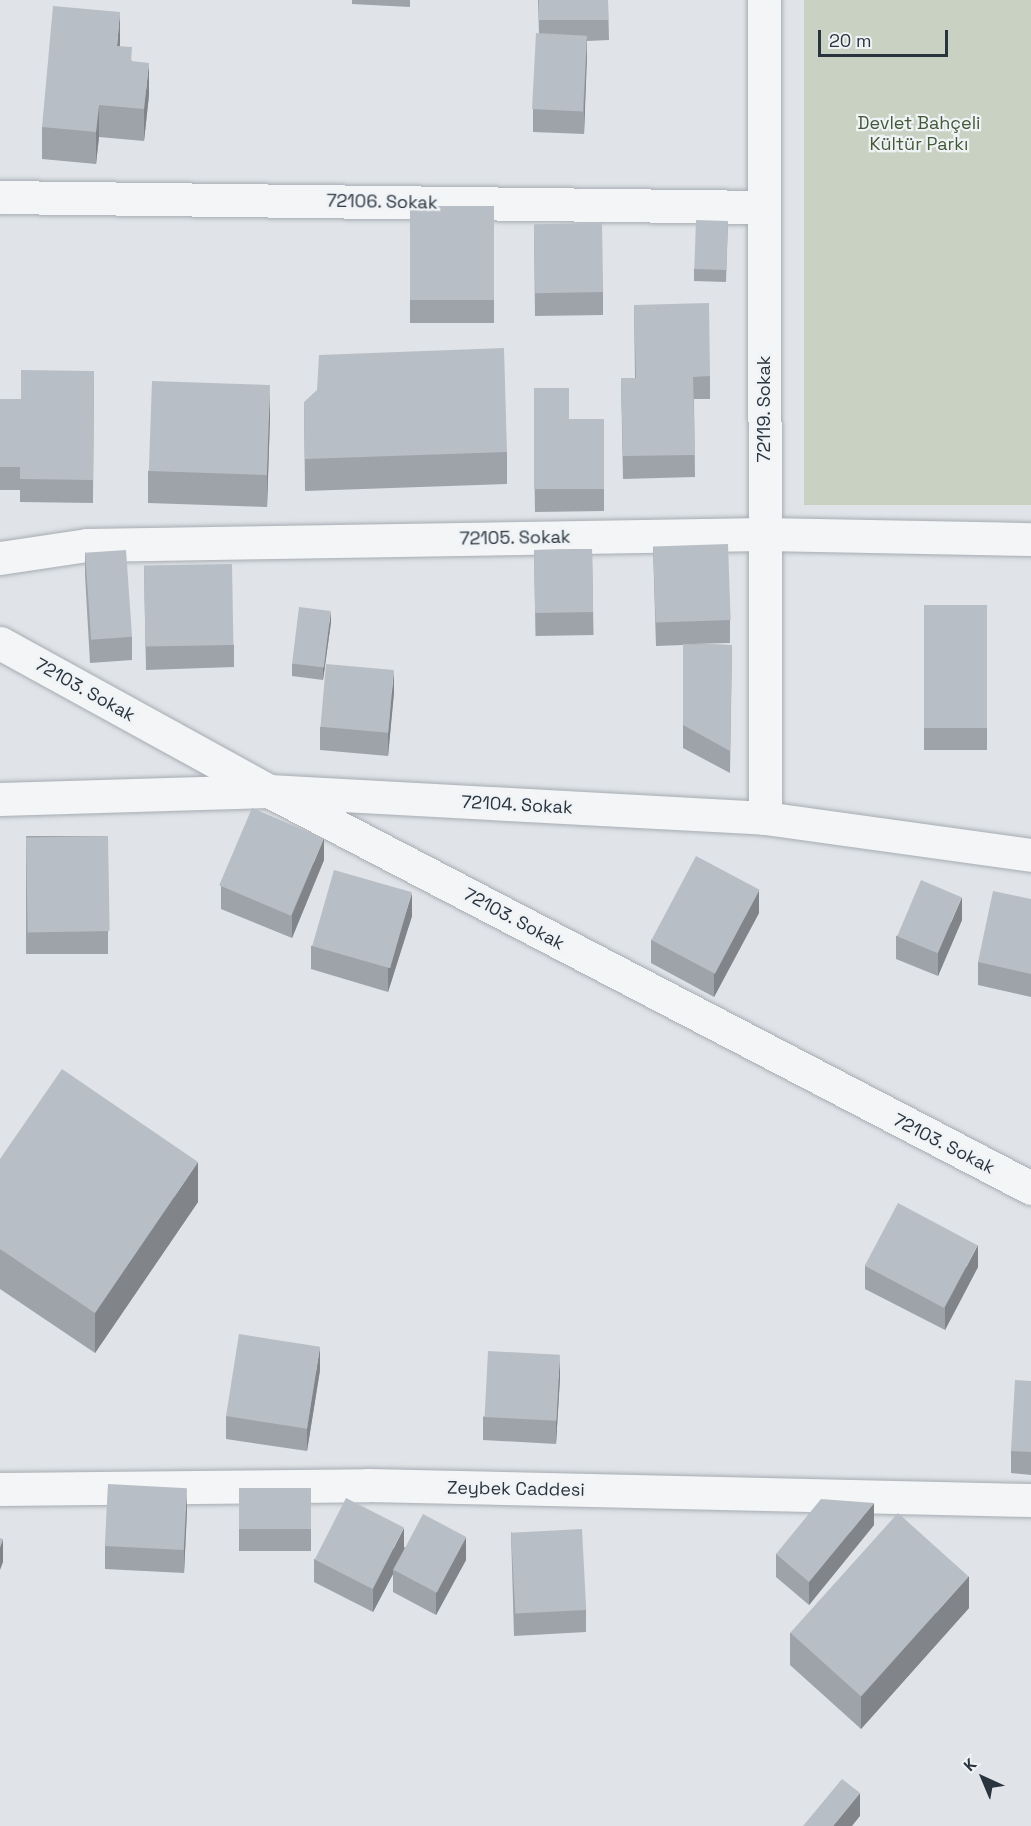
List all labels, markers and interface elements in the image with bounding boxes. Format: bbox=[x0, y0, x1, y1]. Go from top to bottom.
scale bar bbox=[821, 18, 952, 56]
text: 20 m bbox=[829, 29, 872, 52]
park label: Devlet Bahçeli Kültür Parkı bbox=[857, 113, 981, 156]
street label: 72106. Sokak bbox=[326, 190, 438, 214]
street label: 72119. Sokak bbox=[753, 355, 775, 463]
street label: 72105. Sokak bbox=[459, 526, 571, 550]
street label: 72103. Sokak bbox=[31, 653, 139, 727]
street label: 72104. Sokak bbox=[461, 791, 573, 819]
street label: 72103. Sokak bbox=[460, 883, 568, 955]
street label: 72103. Sokak bbox=[889, 1109, 999, 1179]
street label: Zeybek Caddesi bbox=[447, 1477, 585, 1501]
north arrow bbox=[953, 1748, 1013, 1808]
text: K bbox=[959, 1754, 981, 1776]

